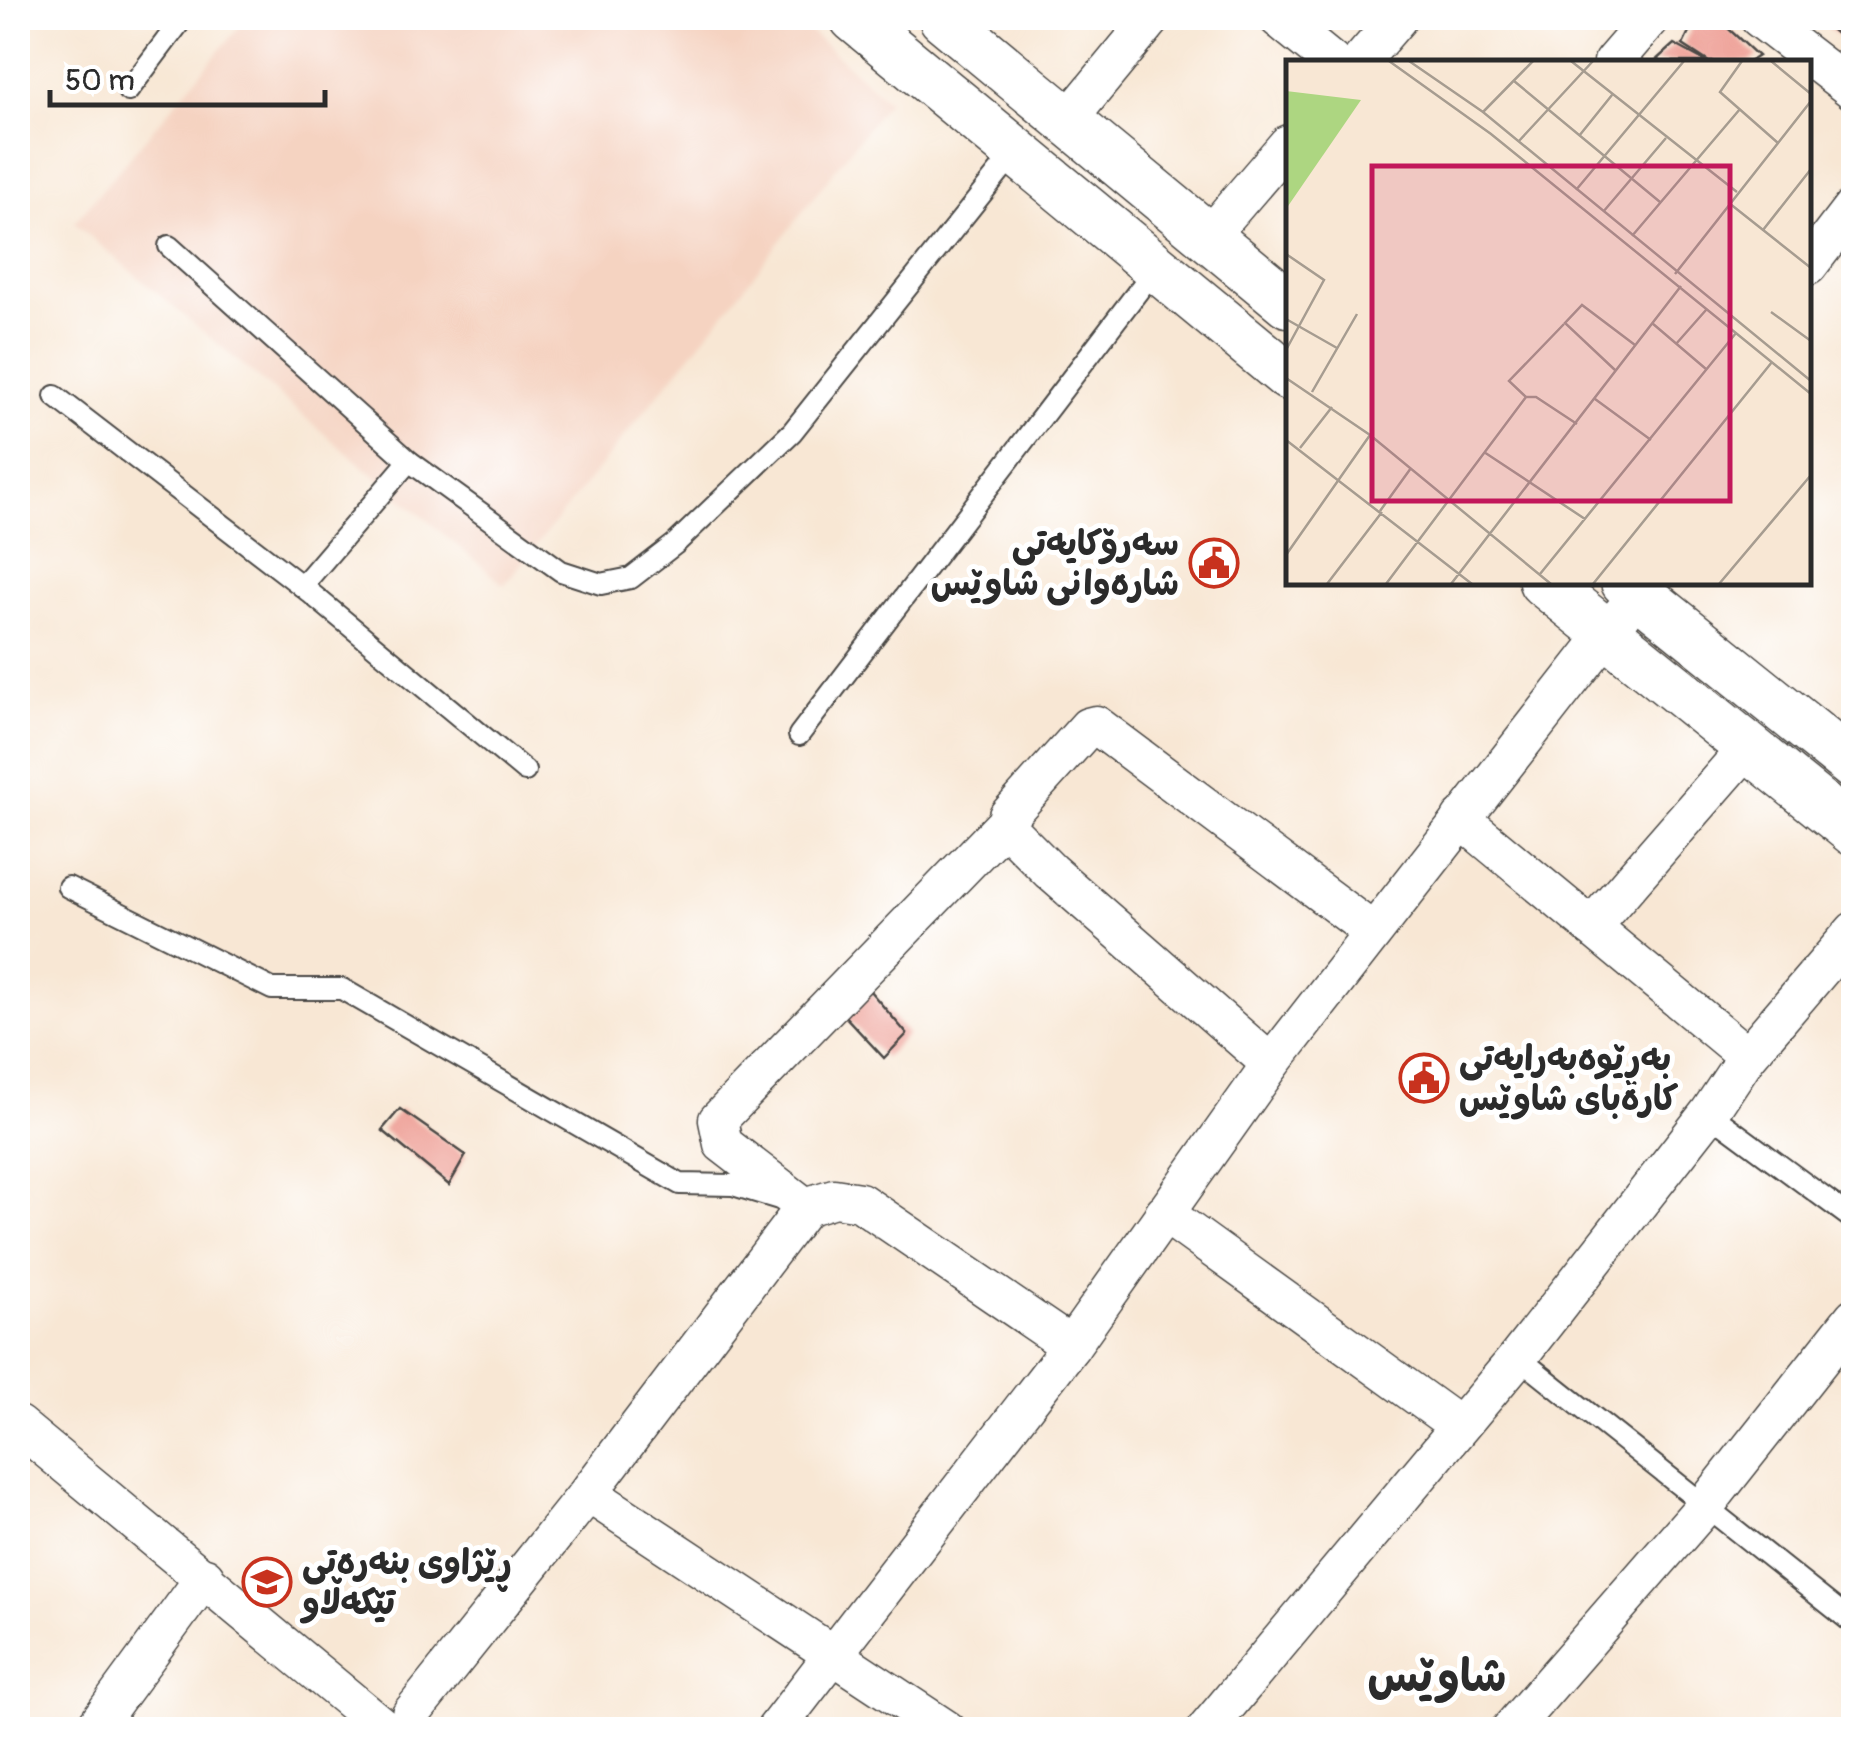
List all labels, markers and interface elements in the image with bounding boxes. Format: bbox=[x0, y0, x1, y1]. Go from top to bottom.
scale bar bbox=[50, 45, 325, 107]
inset map bbox=[1286, 60, 1811, 585]
text: 50 m bbox=[65, 62, 135, 99]
place label: سەرۆکایەتی شارەوانی شاوێس bbox=[931, 522, 1179, 606]
public building icon: سەرۆکایەتی شارەوانی شاوێس bbox=[1188, 537, 1240, 589]
place label: بەڕێوەبەرایەتی کارەبای شاوێس bbox=[1459, 1037, 1679, 1121]
public building icon: بەڕێوەبەرایەتی کارەبای شاوێس bbox=[1398, 1052, 1450, 1104]
place label: ڕێژاوی بنەرەتی تێکەڵاو bbox=[299, 1541, 512, 1625]
school or university icon: ڕێژاوی بنەرەتی تێکەڵاو bbox=[241, 1556, 293, 1608]
district label: شاوێس bbox=[1368, 1649, 1507, 1705]

